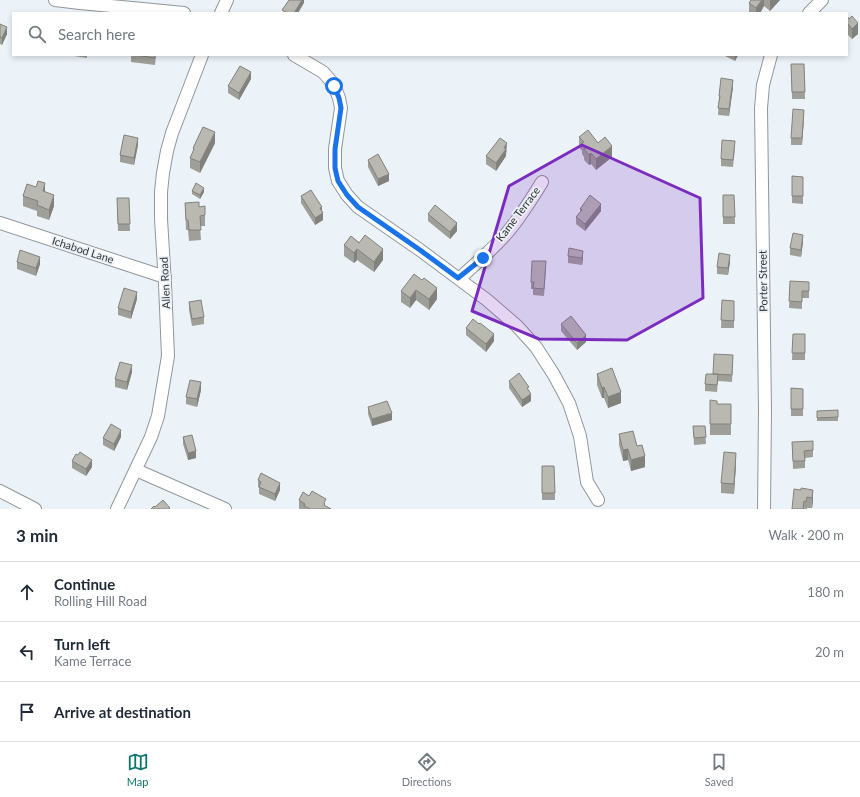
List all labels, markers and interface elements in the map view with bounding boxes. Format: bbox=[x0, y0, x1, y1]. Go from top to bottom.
search box bbox=[12, 12, 848, 56]
icon: search bbox=[26, 23, 48, 45]
text: Search here bbox=[58, 25, 135, 43]
route start bbox=[325, 77, 343, 95]
street label: Kame Terrace bbox=[493, 184, 543, 244]
street label: Ichabod Lane bbox=[51, 233, 116, 266]
route end bbox=[474, 249, 492, 267]
street label: Porter Street bbox=[755, 250, 770, 312]
street label: Allen Road bbox=[157, 257, 172, 309]
text: 3 min bbox=[16, 525, 58, 546]
text: Walk · 200 m bbox=[768, 527, 844, 543]
text: Continue bbox=[54, 575, 115, 593]
icon: ahead bbox=[16, 581, 38, 603]
text: 180 m bbox=[807, 584, 844, 600]
text: Rolling Hill Road bbox=[54, 593, 147, 609]
text: Turn left bbox=[54, 635, 110, 653]
icon: left bbox=[16, 641, 38, 663]
text: 20 m bbox=[815, 644, 844, 660]
text: Kame Terrace bbox=[54, 653, 131, 669]
icon: arrive bbox=[16, 701, 38, 723]
text: Arrive at destination bbox=[54, 703, 191, 721]
tab: Map bbox=[127, 751, 149, 788]
tab: Directions bbox=[402, 751, 451, 788]
tab: Saved bbox=[705, 751, 733, 788]

